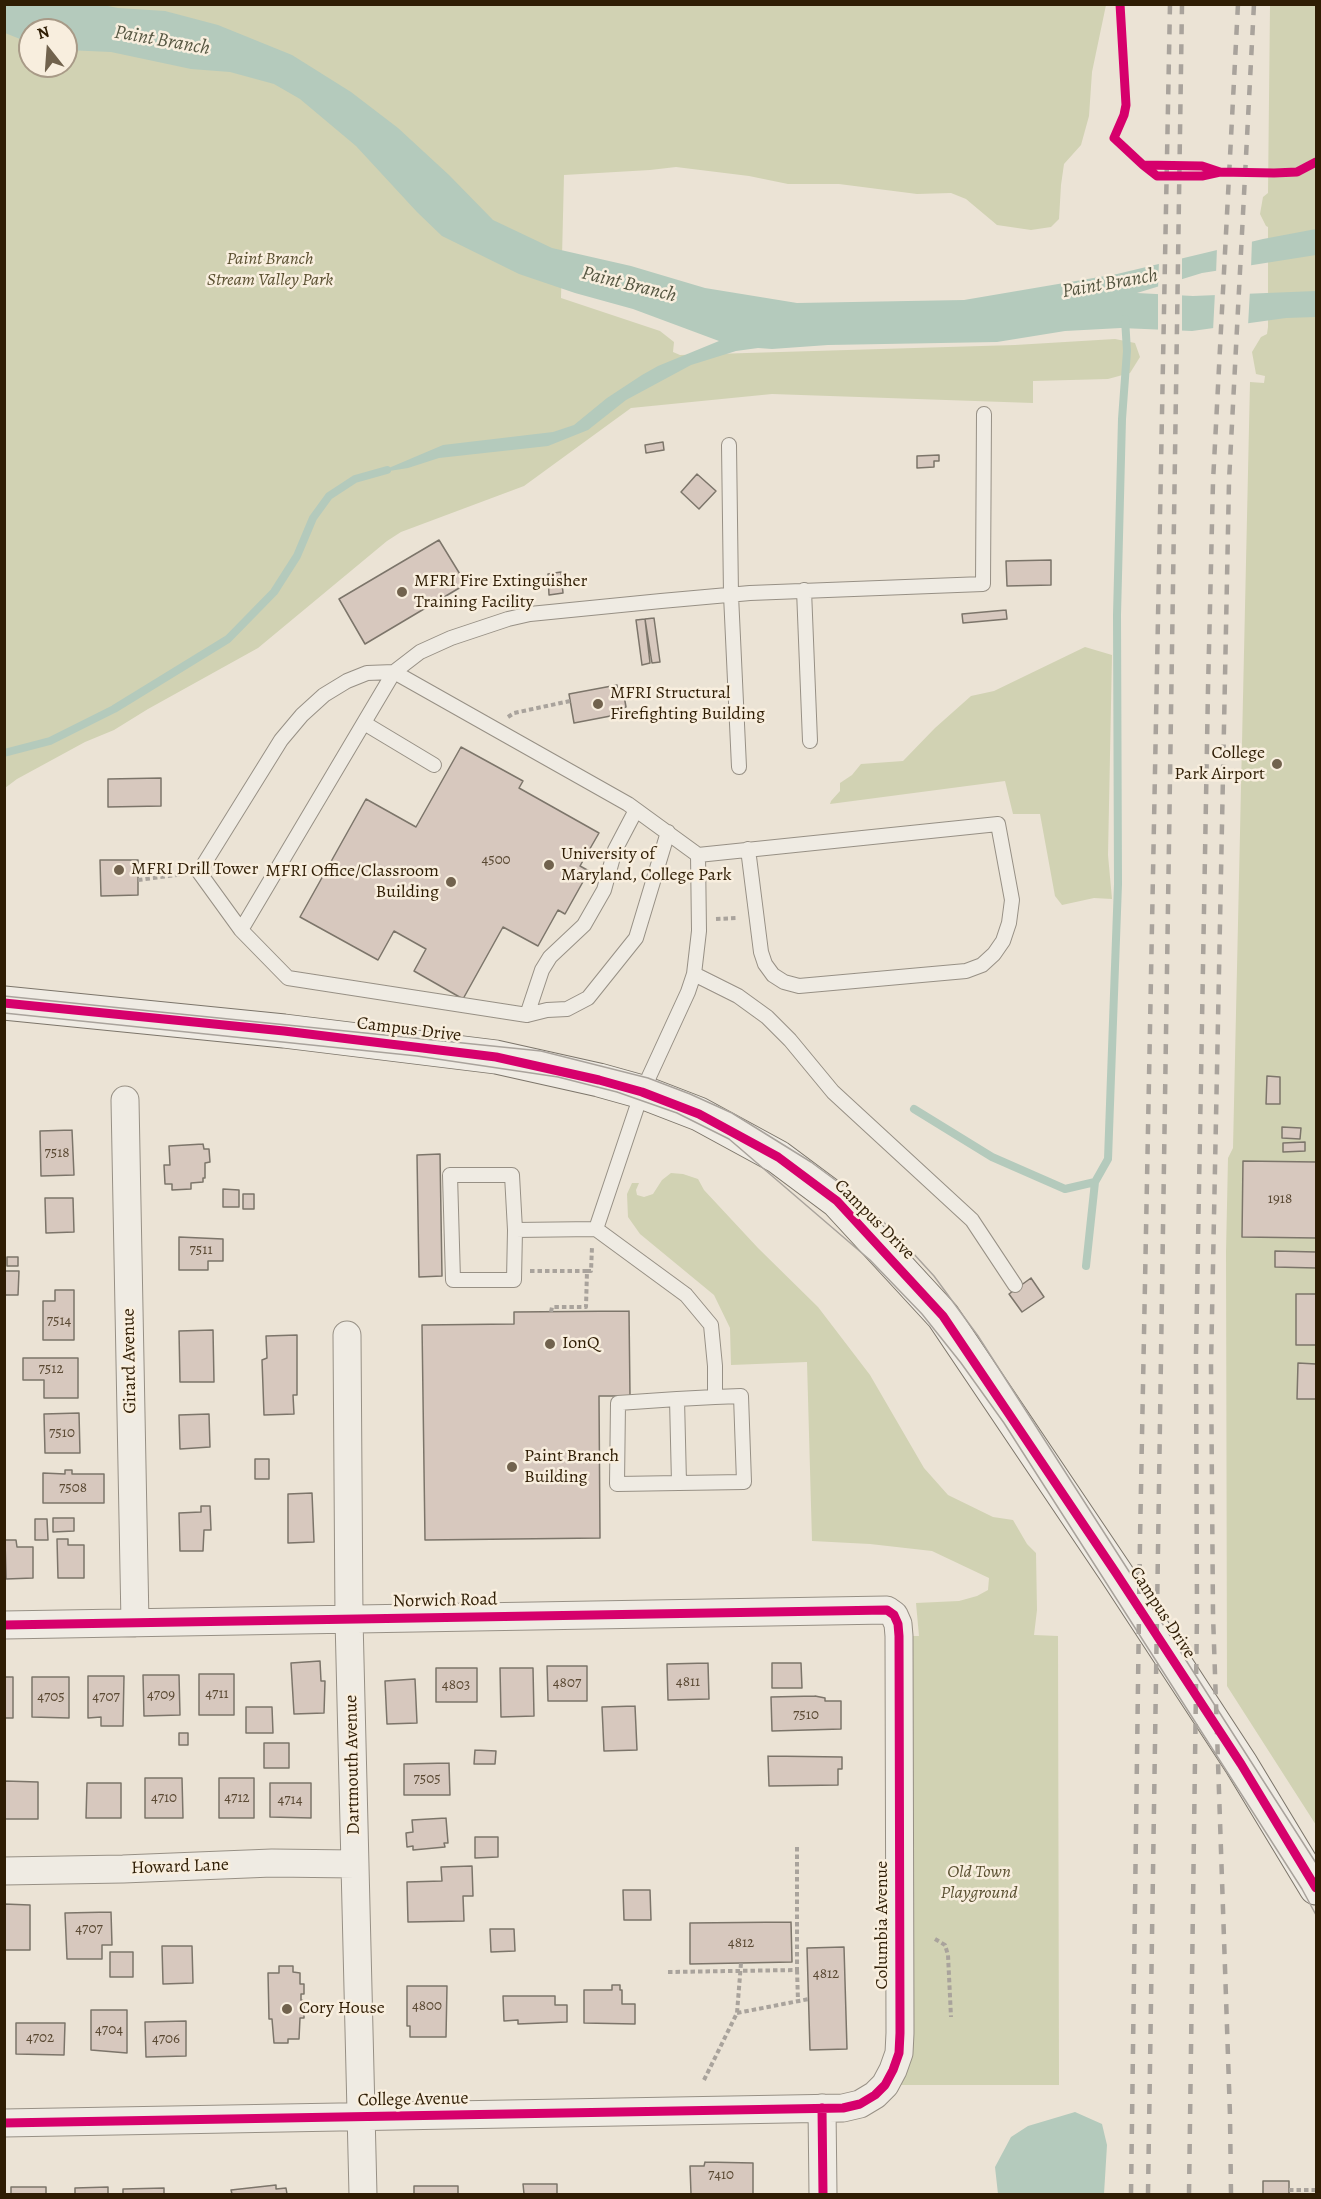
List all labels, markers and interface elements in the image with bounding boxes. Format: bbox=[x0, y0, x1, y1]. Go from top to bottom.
north arrow bbox=[18, 18, 78, 78]
text: N bbox=[35, 20, 52, 45]
water label: Paint Branch bbox=[112, 21, 212, 61]
park label: Paint Branch Stream Valley Park bbox=[207, 249, 333, 292]
water label: Paint Branch bbox=[579, 262, 679, 308]
water label: Paint Branch bbox=[1060, 264, 1160, 304]
place label: MFRI Fire Extinguisher Training Facility bbox=[414, 571, 588, 614]
marker: MFRI Fire Extinguisher Training Facility bbox=[395, 585, 409, 599]
place label: MFRI Structural Firefighting Building bbox=[610, 683, 765, 726]
marker: MFRI Structural Firefighting Building bbox=[591, 697, 605, 711]
place label: College Park Airport bbox=[1174, 743, 1265, 786]
marker: College Park Airport bbox=[1270, 757, 1284, 771]
place label: University of Maryland, College Park bbox=[561, 844, 732, 886]
house number: 4500 bbox=[481, 851, 511, 869]
marker: University of Maryland, College Park bbox=[542, 858, 556, 872]
place label: MFRI Drill Tower bbox=[131, 859, 258, 881]
place label: MFRI Office/Classroom Building bbox=[266, 861, 439, 904]
marker: MFRI Drill Tower bbox=[112, 863, 126, 877]
marker: MFRI Office/Classroom Building bbox=[444, 875, 458, 889]
street label: Campus Drive bbox=[356, 1013, 462, 1047]
house number: 7518 bbox=[44, 1144, 70, 1162]
street label: Campus Drive bbox=[829, 1175, 919, 1265]
house number: 1918 bbox=[1268, 1190, 1292, 1208]
house number: 7511 bbox=[189, 1241, 213, 1259]
street label: Girard Avenue bbox=[118, 1308, 142, 1414]
house number: 7514 bbox=[47, 1312, 71, 1330]
place label: IonQ bbox=[562, 1333, 600, 1355]
marker: IonQ bbox=[543, 1337, 557, 1351]
house number: 7512 bbox=[38, 1360, 64, 1378]
house number: 7510 bbox=[49, 1424, 75, 1442]
place label: Paint Branch Building bbox=[524, 1446, 619, 1488]
marker: Paint Branch Building bbox=[505, 1460, 519, 1474]
house number: 7508 bbox=[59, 1479, 87, 1497]
street label: Campus Drive bbox=[1124, 1563, 1200, 1663]
street label: Norwich Road bbox=[392, 1589, 498, 1613]
house number: 4811 bbox=[676, 1673, 700, 1691]
house number: 4807 bbox=[553, 1674, 581, 1692]
house number: 4803 bbox=[442, 1676, 470, 1694]
house number: 4711 bbox=[205, 1685, 229, 1703]
house number: 4709 bbox=[147, 1686, 175, 1704]
house number: 4705 bbox=[37, 1688, 65, 1706]
house number: 4707 bbox=[92, 1688, 120, 1706]
street label: Dartmouth Avenue bbox=[341, 1695, 365, 1835]
house number: 7510 bbox=[793, 1706, 819, 1724]
house number: 7505 bbox=[413, 1770, 441, 1788]
house number: 4710 bbox=[151, 1789, 177, 1807]
house number: 4712 bbox=[224, 1789, 250, 1807]
house number: 4714 bbox=[277, 1791, 303, 1809]
street label: Howard Lane bbox=[131, 1854, 229, 1880]
street label: Columbia Avenue bbox=[872, 1861, 894, 1989]
park label: Old Town Playground bbox=[940, 1862, 1018, 1904]
house number: 4707 bbox=[75, 1920, 103, 1938]
house number: 4812 bbox=[728, 1934, 754, 1952]
house number: 4812 bbox=[813, 1965, 839, 1983]
house number: 4800 bbox=[412, 1997, 442, 2015]
place label: Cory House bbox=[299, 1998, 385, 2020]
marker: Cory House bbox=[280, 2002, 294, 2016]
house number: 4704 bbox=[95, 2021, 123, 2039]
house number: 4702 bbox=[26, 2029, 54, 2047]
house number: 4706 bbox=[152, 2030, 180, 2048]
street label: College Avenue bbox=[357, 2088, 469, 2112]
house number: 7410 bbox=[708, 2166, 734, 2184]

